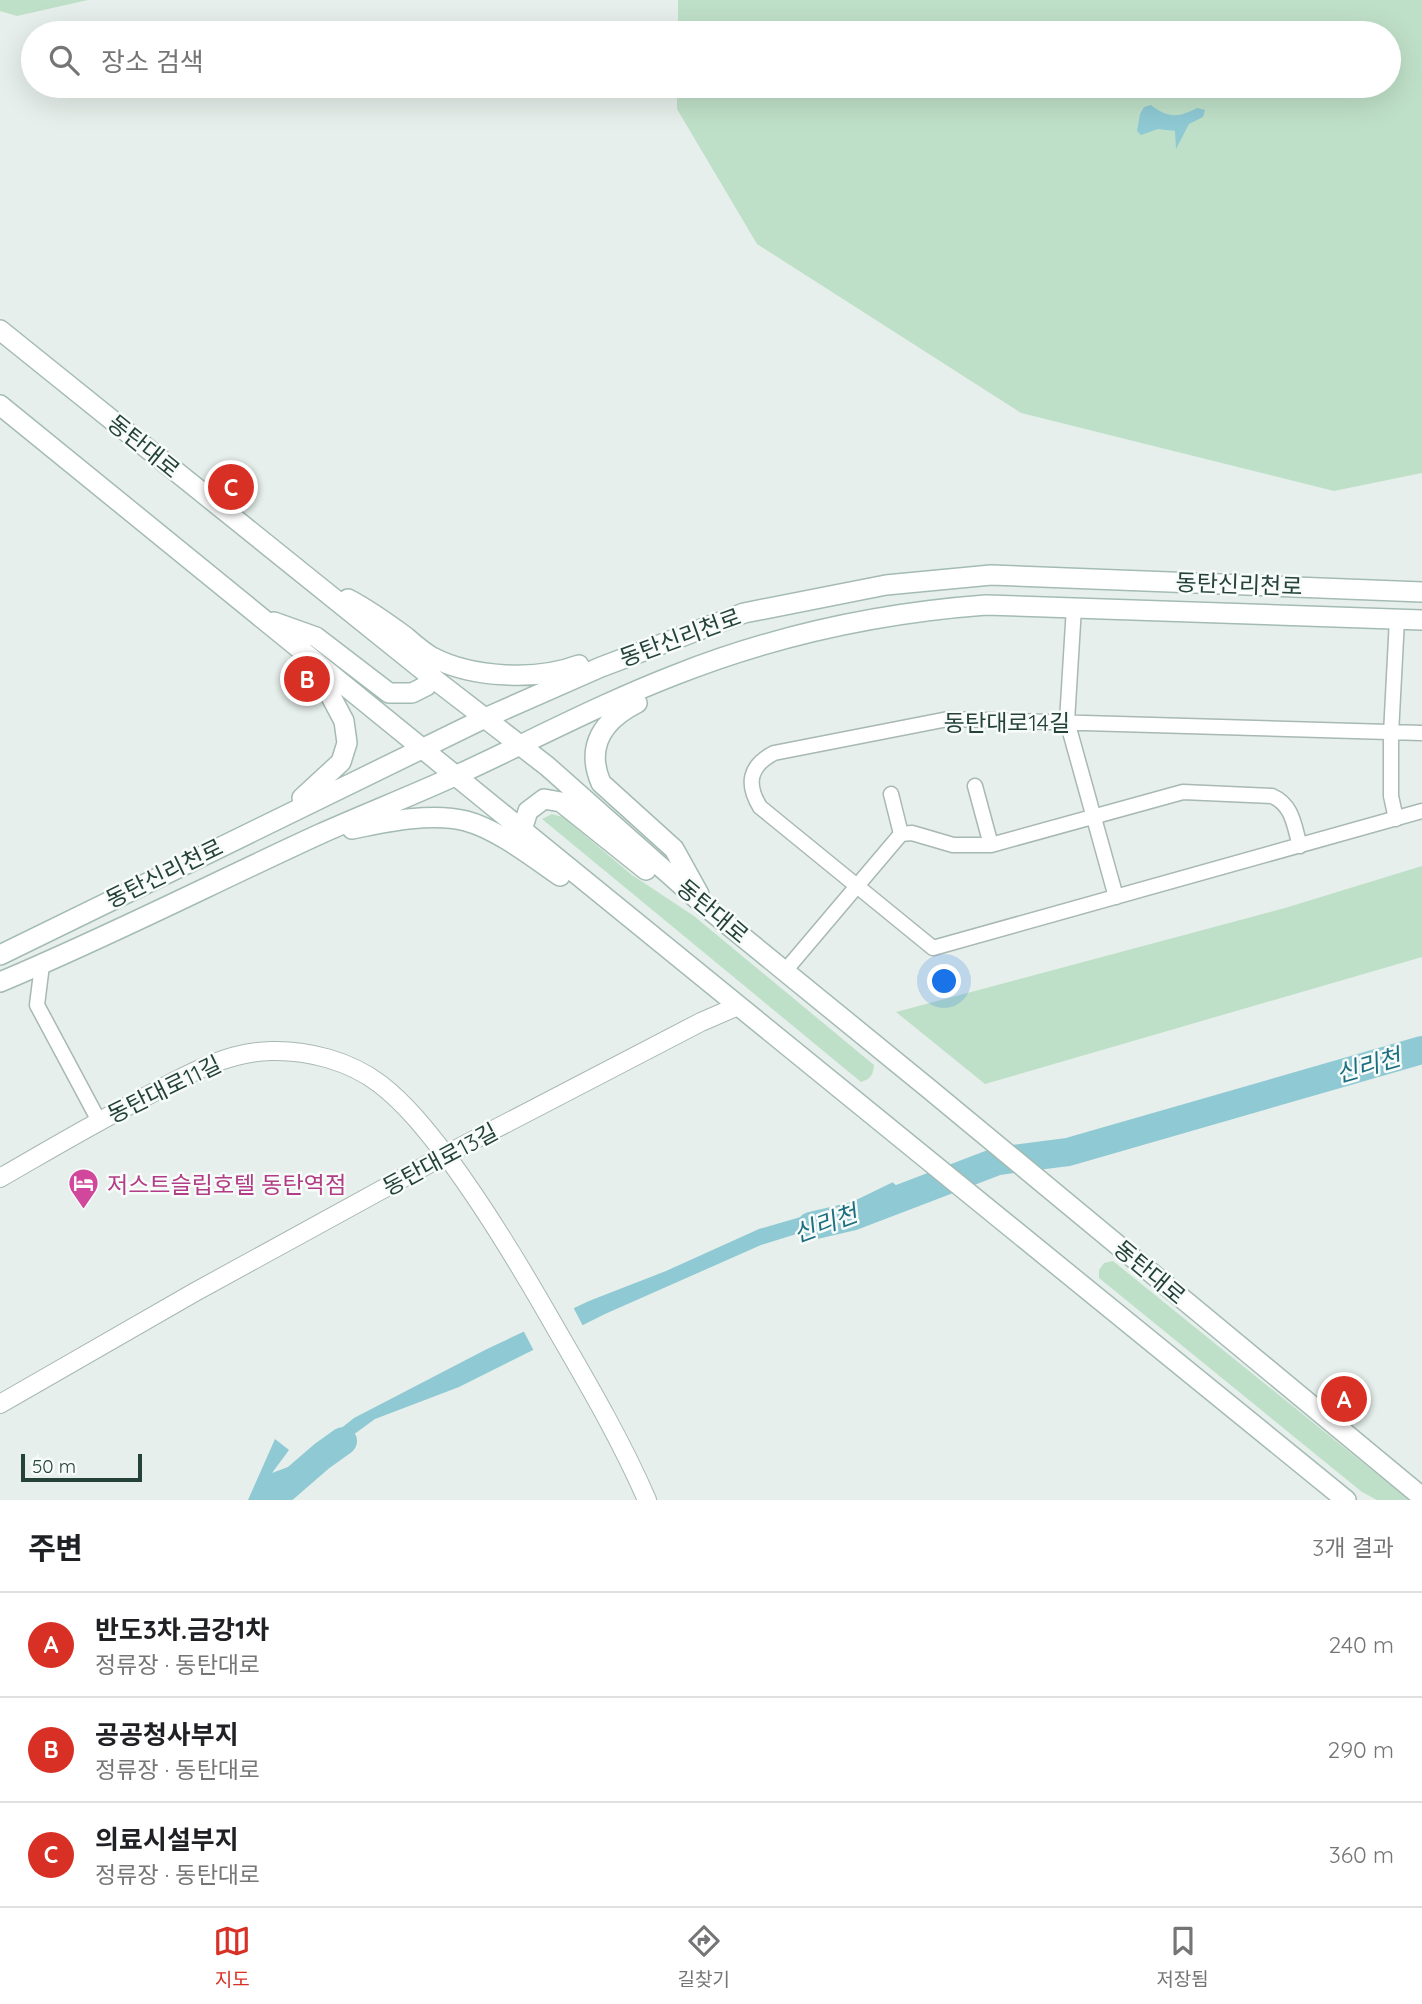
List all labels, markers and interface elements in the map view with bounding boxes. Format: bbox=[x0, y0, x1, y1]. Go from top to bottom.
search box bbox=[21, 21, 1401, 98]
icon: search bbox=[45, 41, 83, 79]
text: 장소 검색 bbox=[101, 45, 204, 78]
street label: 동탄대로 bbox=[102, 408, 186, 484]
pin: C bbox=[208, 461, 254, 513]
street label: 동탄신리천로 bbox=[1175, 567, 1303, 601]
street label: 동탄신리천로 bbox=[615, 602, 745, 672]
pin: B bbox=[284, 653, 330, 705]
street label: 동탄대로14길 bbox=[944, 708, 1070, 737]
street label: 동탄신리천로 bbox=[101, 832, 227, 914]
street label: 동탄대로 bbox=[671, 873, 755, 949]
your location bbox=[927, 964, 961, 998]
water label: 신리천 bbox=[1332, 1041, 1407, 1089]
street label: 동탄대로11길 bbox=[102, 1049, 226, 1129]
street label: 동탄대로13길 bbox=[377, 1117, 503, 1201]
hotel icon: 저스트슬립호텔 동탄역점 bbox=[67, 1167, 101, 1211]
place label: 저스트슬립호텔 동탄역점 bbox=[107, 1170, 346, 1199]
water label: 신리천 bbox=[789, 1197, 864, 1248]
street label: 동탄대로 bbox=[1108, 1234, 1192, 1310]
pin: A bbox=[1321, 1373, 1367, 1425]
scale bar bbox=[21, 1451, 142, 1483]
text: 50 m bbox=[32, 1454, 76, 1478]
text: 주변 bbox=[28, 1529, 83, 1567]
text: 3개 결과 bbox=[1312, 1533, 1394, 1562]
text: 반도3차.금강1차 bbox=[95, 1613, 269, 1646]
text: A bbox=[44, 1630, 58, 1659]
text: 240 m bbox=[1329, 1630, 1394, 1659]
text: 정류장 · 동탄대로 bbox=[95, 1650, 260, 1679]
text: 공공청사부지 bbox=[95, 1718, 239, 1751]
text: B bbox=[43, 1735, 59, 1764]
text: 290 m bbox=[1327, 1735, 1394, 1764]
text: 정류장 · 동탄대로 bbox=[95, 1755, 260, 1784]
text: 의료시설부지 bbox=[95, 1823, 239, 1856]
text: C bbox=[44, 1840, 58, 1869]
text: 360 m bbox=[1329, 1840, 1394, 1869]
text: 정류장 · 동탄대로 bbox=[95, 1860, 260, 1889]
tab: 지도 bbox=[213, 1922, 251, 1991]
tab: 길찾기 bbox=[678, 1922, 730, 1991]
tab: 저장됨 bbox=[1156, 1922, 1209, 1991]

